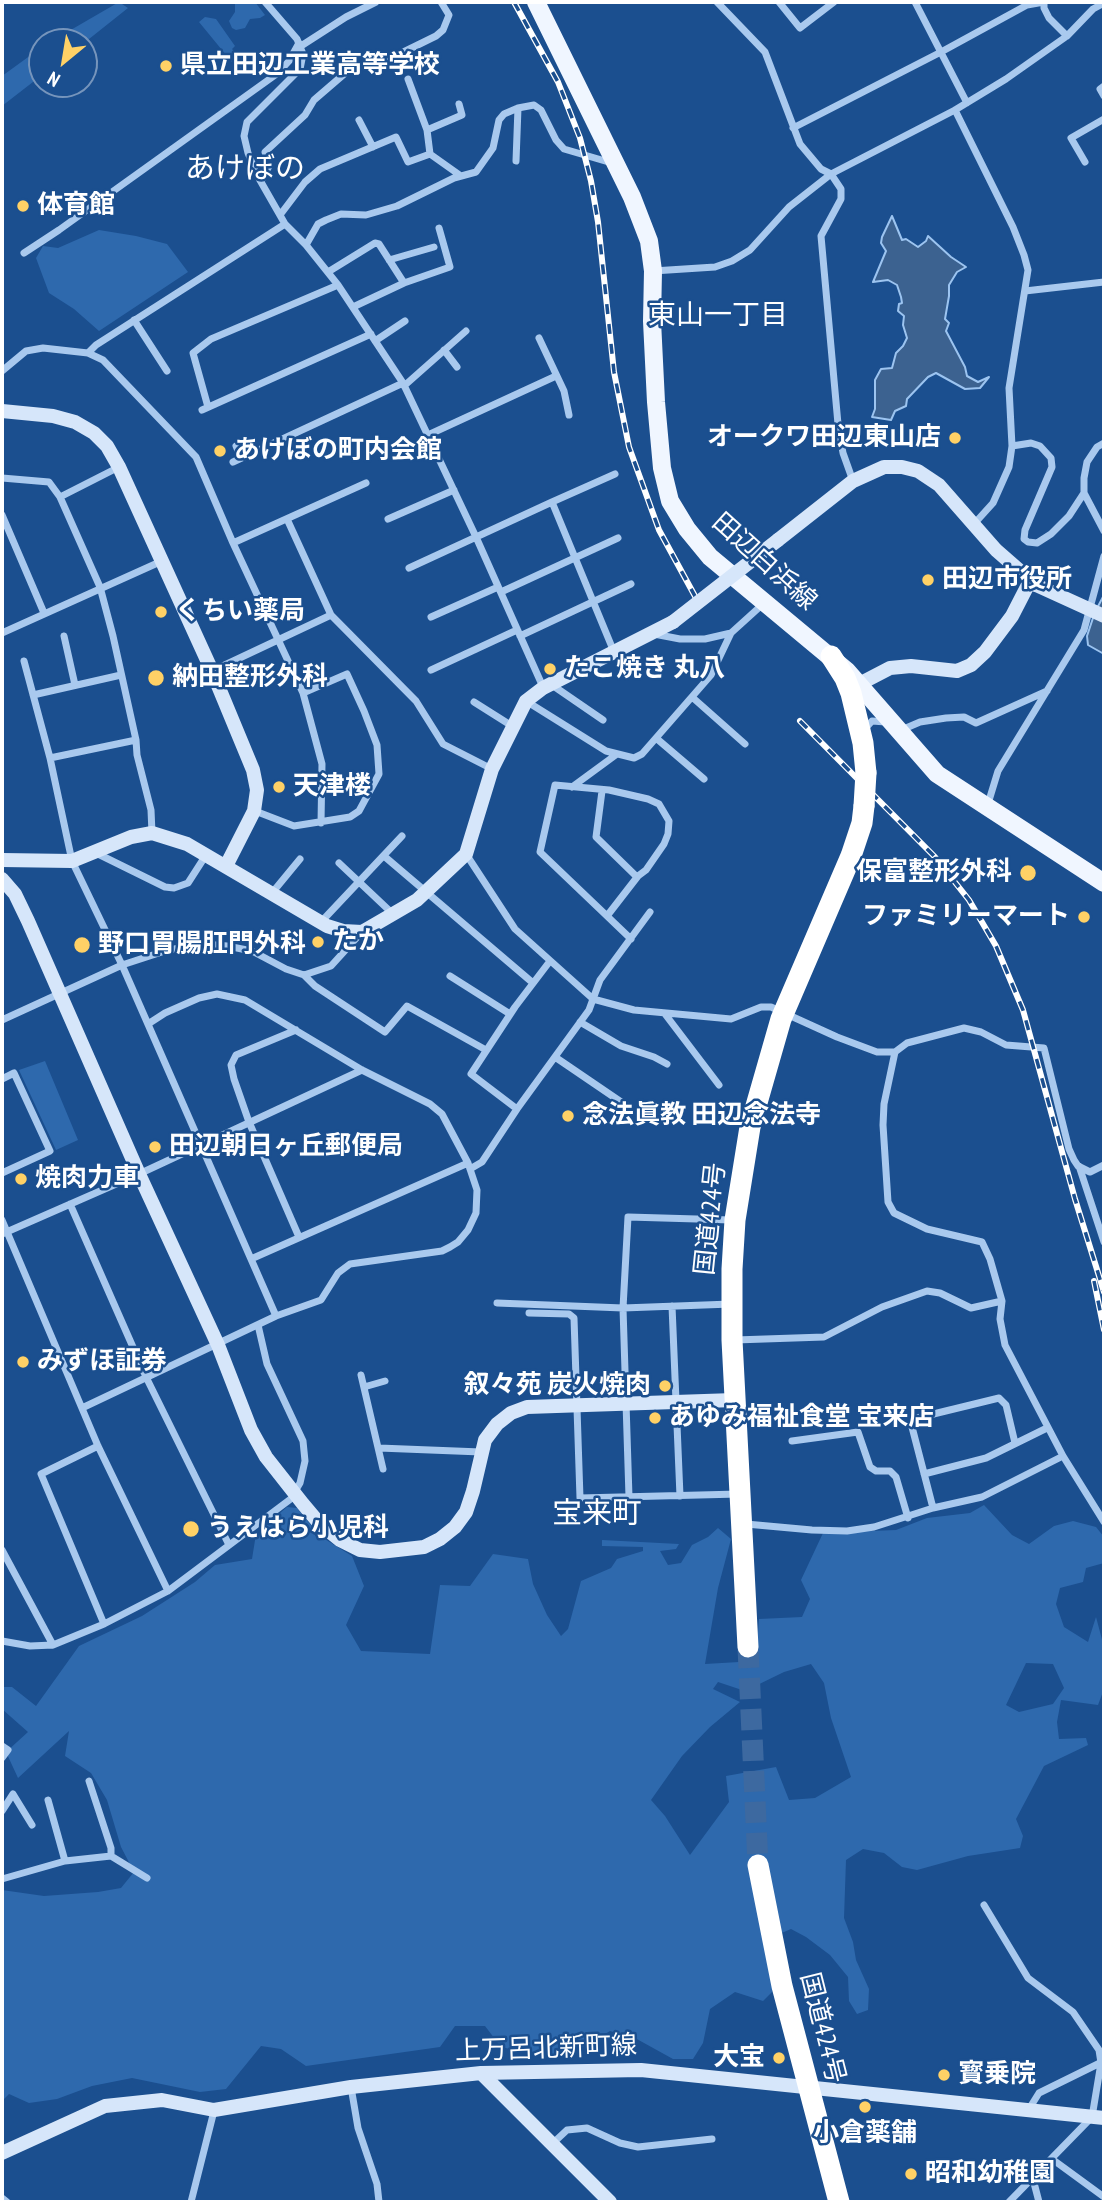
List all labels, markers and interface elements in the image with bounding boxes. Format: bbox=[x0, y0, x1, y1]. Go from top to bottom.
north arrow bbox=[28, 28, 98, 98]
place label: 県立田辺工業高等学校 bbox=[180, 50, 440, 82]
marker: 県立田辺工業高等学校 bbox=[158, 58, 174, 74]
text: N bbox=[43, 66, 64, 92]
district label: あけぼの bbox=[185, 151, 305, 187]
place label: 体育館 bbox=[37, 190, 115, 222]
marker: 体育館 bbox=[15, 198, 31, 214]
district label: 東山一丁目 bbox=[648, 299, 788, 333]
place label: オークワ田辺東山店 bbox=[707, 422, 941, 454]
marker: オークワ田辺東山店 bbox=[947, 430, 963, 446]
place label: あけぼの町内会館 bbox=[234, 435, 442, 467]
marker: あけぼの町内会館 bbox=[212, 443, 228, 459]
street label: 田辺白浜線 bbox=[705, 507, 823, 617]
place label: 田辺市役所 bbox=[942, 564, 1072, 596]
marker: 田辺市役所 bbox=[920, 572, 936, 588]
place label: くちい薬局 bbox=[175, 596, 305, 628]
marker: くちい薬局 bbox=[153, 604, 169, 620]
place label: たこ焼き 丸八 bbox=[564, 653, 725, 685]
marker: たこ焼き 丸八 bbox=[542, 661, 558, 677]
place label: 納田整形外科 bbox=[172, 662, 328, 694]
marker: 納田整形外科 bbox=[146, 668, 166, 688]
place label: 天津楼 bbox=[293, 771, 371, 803]
marker: 天津楼 bbox=[271, 779, 287, 795]
place label: 保富整形外科 bbox=[856, 857, 1012, 889]
marker: 保富整形外科 bbox=[1018, 863, 1038, 883]
place label: ファミリーマート bbox=[862, 901, 1070, 933]
marker: ファミリーマート bbox=[1076, 909, 1092, 925]
place label: たか bbox=[332, 926, 384, 958]
place label: 野口胃腸肛門外科 bbox=[98, 929, 306, 961]
marker: たか bbox=[310, 934, 326, 950]
marker: 野口胃腸肛門外科 bbox=[72, 935, 92, 955]
place label: 念法眞教 田辺念法寺 bbox=[582, 1100, 821, 1132]
marker: 念法眞教 田辺念法寺 bbox=[560, 1108, 576, 1124]
place label: 田辺朝日ヶ丘郵便局 bbox=[169, 1131, 403, 1163]
marker: 田辺朝日ヶ丘郵便局 bbox=[147, 1139, 163, 1155]
street label: 国道424号 bbox=[690, 1161, 732, 1277]
place label: 焼肉力車 bbox=[35, 1163, 139, 1195]
marker: 焼肉力車 bbox=[13, 1171, 29, 1187]
place label: みずほ証券 bbox=[37, 1346, 167, 1378]
marker: みずほ証券 bbox=[15, 1354, 31, 1370]
place label: 叙々苑 炭火焼肉 bbox=[464, 1370, 651, 1402]
marker: 叙々苑 炭火焼肉 bbox=[657, 1378, 673, 1394]
place label: あゆみ福祉食堂 宝来店 bbox=[669, 1402, 934, 1434]
marker: あゆみ福祉食堂 宝来店 bbox=[647, 1410, 663, 1426]
district label: 宝来町 bbox=[552, 1496, 642, 1532]
place label: うえはら小児科 bbox=[207, 1513, 389, 1545]
marker: うえはら小児科 bbox=[181, 1519, 201, 1539]
street label: 国道424号 bbox=[793, 1969, 851, 2087]
street label: 上万呂北新町線 bbox=[455, 2030, 637, 2068]
place label: 大宝 bbox=[713, 2042, 765, 2074]
marker: 大宝 bbox=[771, 2050, 787, 2066]
place label: 寳乗院 bbox=[958, 2059, 1036, 2091]
marker: 寳乗院 bbox=[936, 2067, 952, 2083]
marker: 小倉薬舗 bbox=[857, 2099, 873, 2115]
place label: 小倉薬舗 bbox=[813, 2118, 917, 2150]
place label: 昭和幼稚園 bbox=[925, 2158, 1055, 2190]
marker: 昭和幼稚園 bbox=[903, 2166, 919, 2182]

